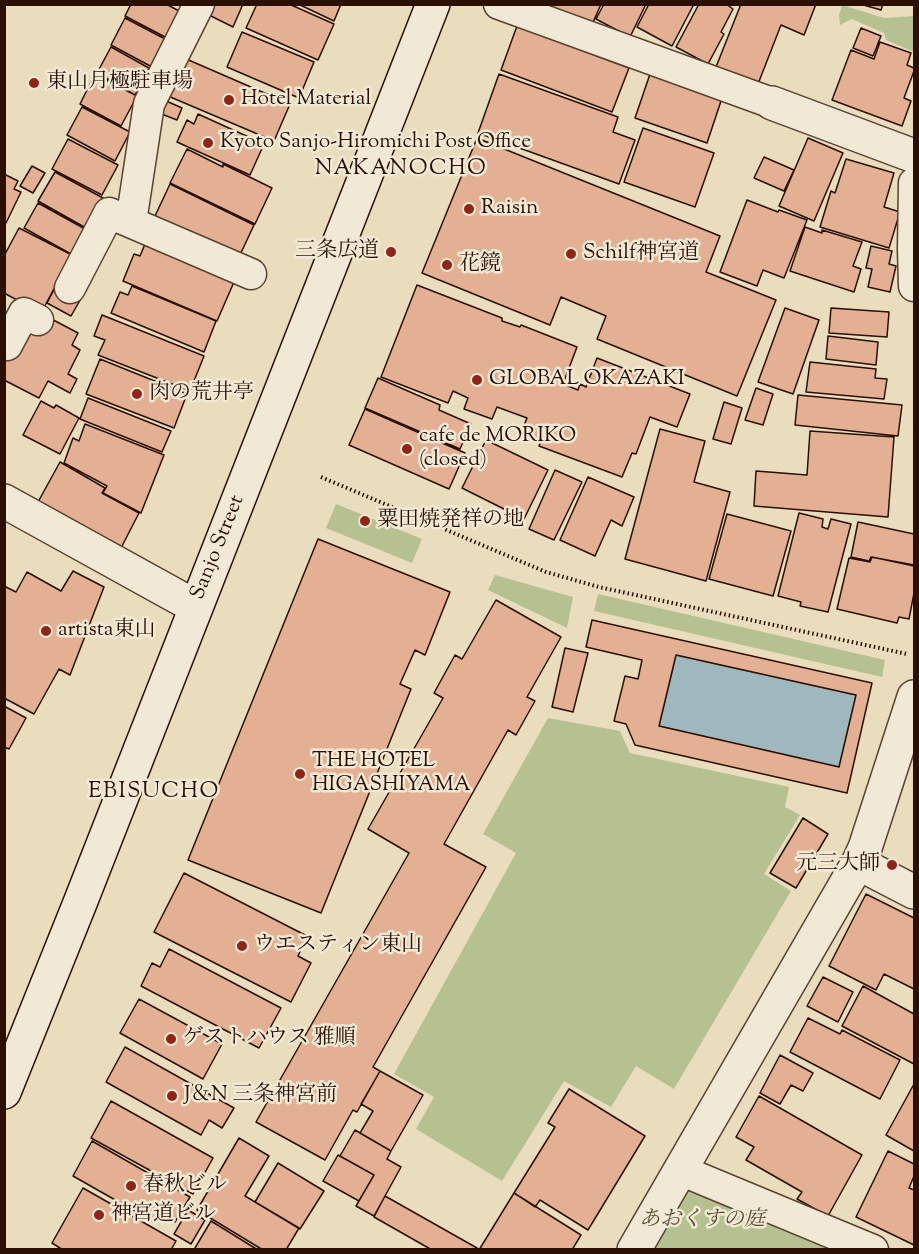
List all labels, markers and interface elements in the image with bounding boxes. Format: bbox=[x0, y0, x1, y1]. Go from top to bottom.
place label: 東山月極駐車場 bbox=[46, 70, 193, 96]
marker: 東山月極駐車場 bbox=[27, 76, 41, 90]
place label: Hotel Material bbox=[241, 87, 371, 113]
marker: Hotel Material bbox=[222, 93, 236, 107]
place label: Kyoto Sanjo-Hiromichi Post Office bbox=[220, 130, 531, 156]
marker: Kyoto Sanjo-Hiromichi Post Office bbox=[201, 136, 215, 150]
district label: NAKANOCHO bbox=[315, 157, 487, 183]
place label: Raisin bbox=[481, 196, 538, 222]
marker: Raisin bbox=[462, 202, 476, 216]
place label: 三条広道 bbox=[295, 239, 379, 265]
place label: Schilf神宮道 bbox=[583, 241, 699, 267]
marker: 三条広道 bbox=[384, 245, 398, 259]
marker: Schilf神宮道 bbox=[564, 247, 578, 261]
place label: 花鏡 bbox=[459, 252, 501, 278]
marker: 花鏡 bbox=[440, 258, 454, 272]
place label: GLOBAL OKAZAKI bbox=[489, 367, 685, 393]
marker: GLOBAL OKAZAKI bbox=[470, 373, 484, 387]
place label: 肉の荒井亭 bbox=[149, 381, 254, 407]
marker: 肉の荒井亭 bbox=[130, 387, 144, 401]
place label: cafe de MORIKO (closed) bbox=[419, 424, 576, 474]
marker: cafe de MORIKO (closed) bbox=[400, 442, 414, 456]
street label: Sanjo Street bbox=[187, 492, 251, 604]
place label: 粟田焼発祥の地 bbox=[377, 508, 524, 534]
marker: 粟田焼発祥の地 bbox=[358, 514, 372, 528]
place label: artista東山 bbox=[58, 618, 156, 644]
marker: artista東山 bbox=[39, 624, 53, 638]
place label: THE HOTEL HIGASHIYAMA bbox=[312, 749, 471, 799]
marker: THE HOTEL HIGASHIYAMA bbox=[293, 767, 307, 781]
district label: EBISUCHO bbox=[88, 780, 220, 806]
place label: 元三大師 bbox=[796, 852, 880, 878]
marker: 元三大師 bbox=[885, 858, 899, 872]
place label: ウエスティン東山 bbox=[254, 933, 422, 959]
marker: ウエスティン東山 bbox=[235, 939, 249, 953]
place label: ゲストハウス 雅順 bbox=[183, 1026, 355, 1052]
marker: ゲストハウス 雅順 bbox=[164, 1032, 178, 1046]
place label: J＆N 三条神宮前 bbox=[184, 1083, 337, 1109]
marker: J＆N 三条神宮前 bbox=[165, 1089, 179, 1103]
place label: 春秋ビル bbox=[143, 1173, 227, 1199]
marker: 春秋ビル bbox=[124, 1179, 138, 1193]
place label: 神宮道ビル bbox=[111, 1202, 216, 1228]
marker: 神宮道ビル bbox=[92, 1208, 106, 1222]
park label: あおくすの庭 bbox=[639, 1208, 765, 1234]

